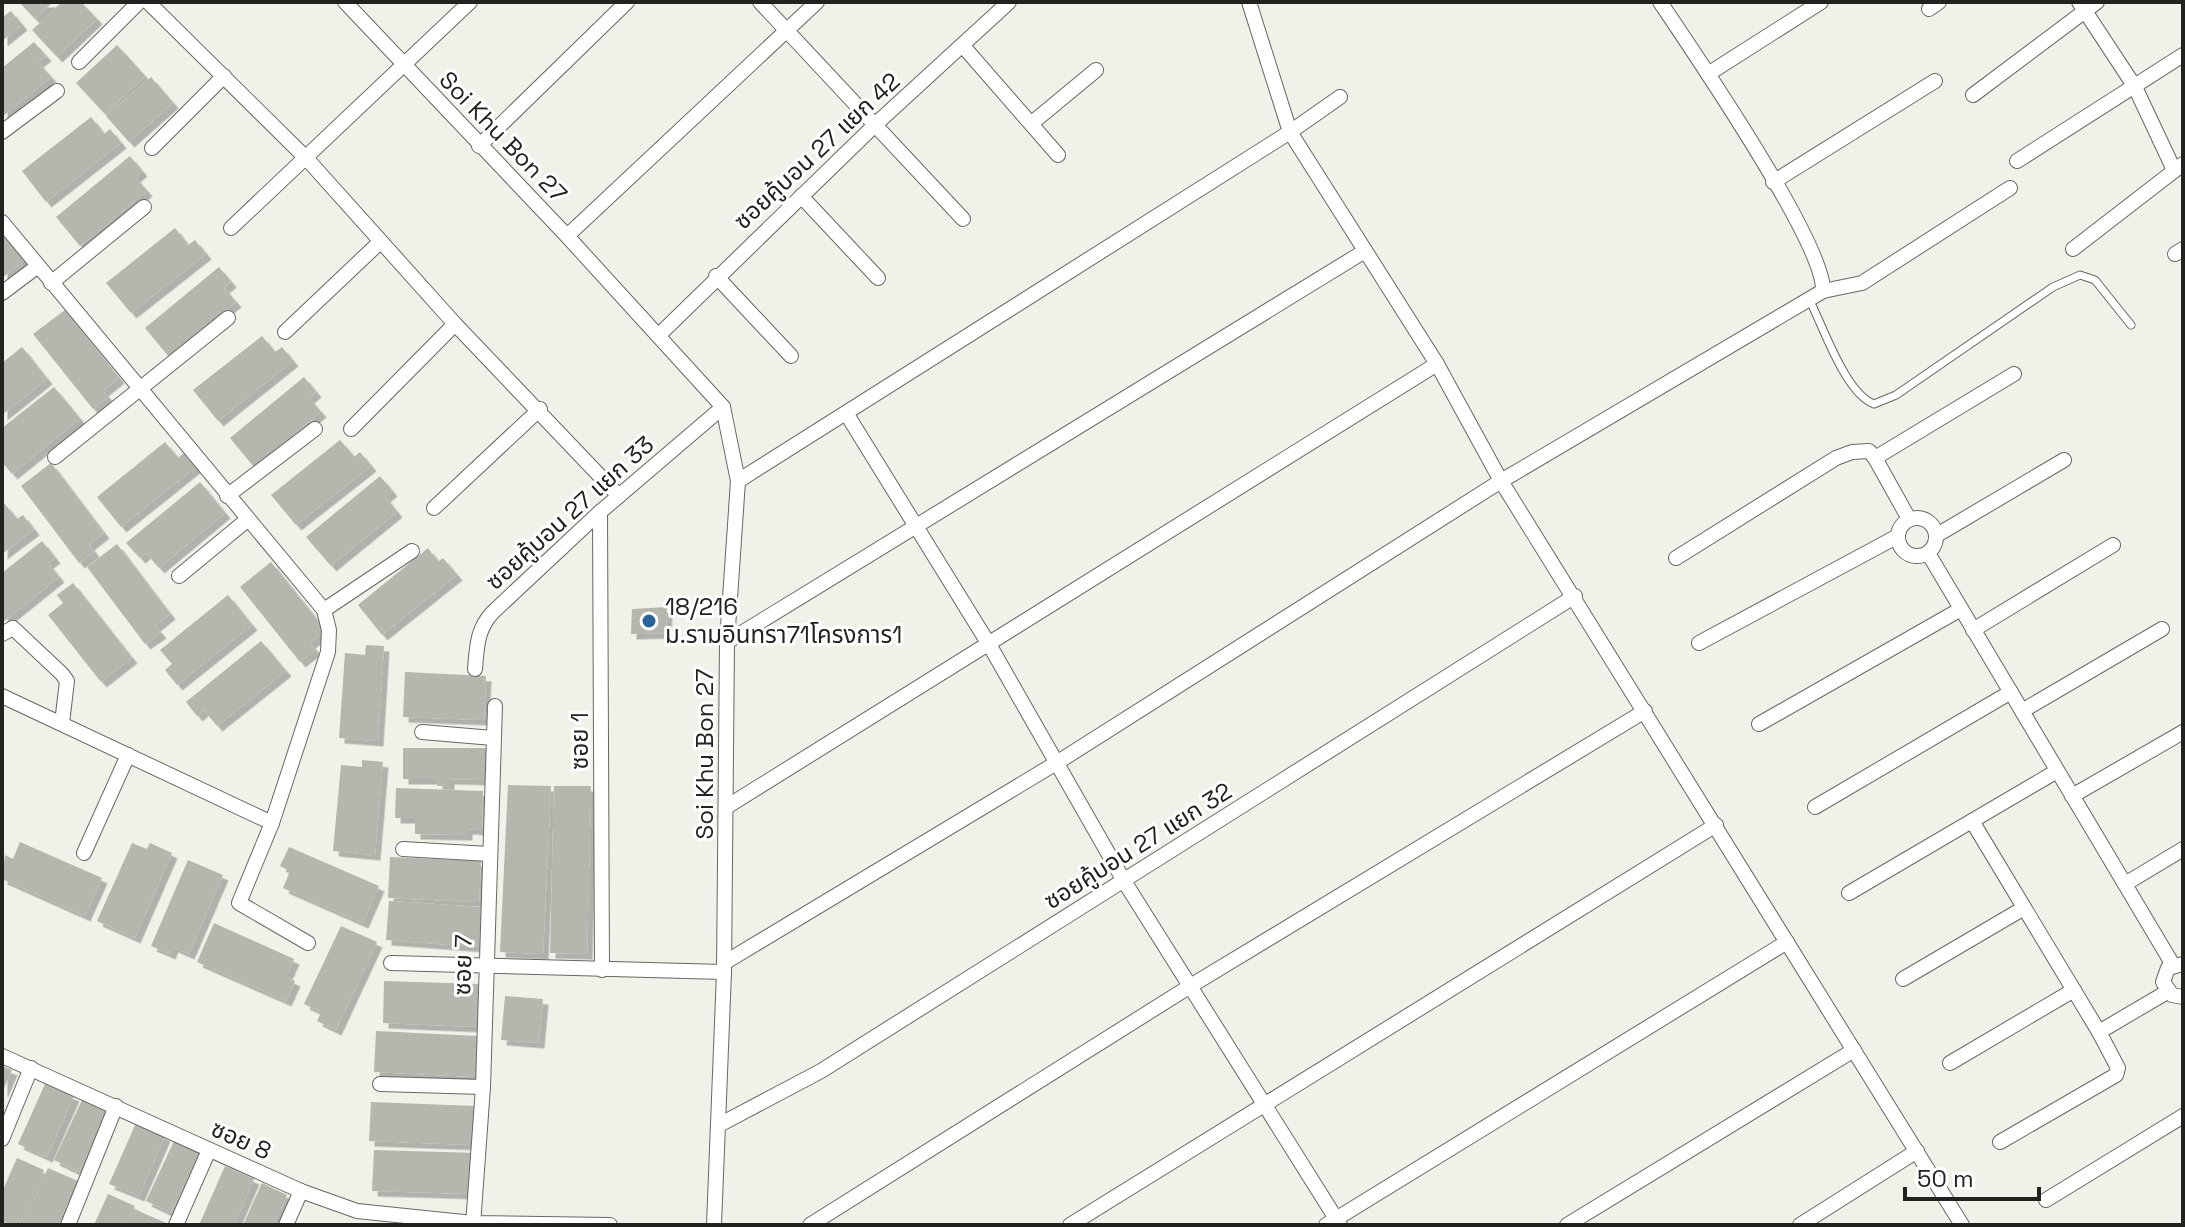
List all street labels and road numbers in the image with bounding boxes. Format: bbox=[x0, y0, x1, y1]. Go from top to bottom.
street label: Soi Khu Bon 27 bbox=[433, 64, 574, 209]
street label: ซอยคู้บอน 27 แยก 42 bbox=[727, 65, 906, 236]
street label: ซอยคู้บอน 27 แยก 33 bbox=[479, 429, 660, 596]
street label: Soi Khu Bon 27 bbox=[689, 668, 720, 840]
street label: ซอย 1 bbox=[564, 712, 595, 770]
street label: ซอยคู้บอน 27 แยก 32 bbox=[1038, 775, 1238, 916]
street label: ซอย 7 bbox=[446, 934, 479, 996]
street label: ซอย 8 bbox=[206, 1113, 276, 1166]

